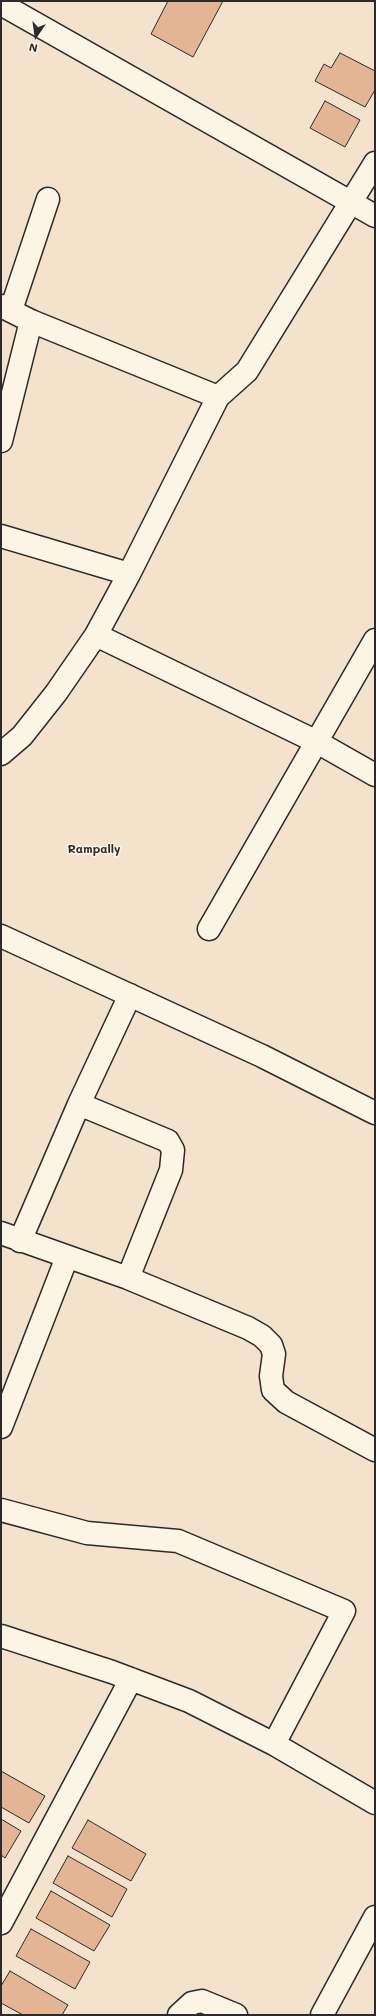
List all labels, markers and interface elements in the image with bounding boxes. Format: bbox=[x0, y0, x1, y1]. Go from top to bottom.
north arrow bbox=[16, 16, 56, 56]
text: N bbox=[27, 40, 39, 56]
district label: Rampally bbox=[67, 842, 121, 856]

